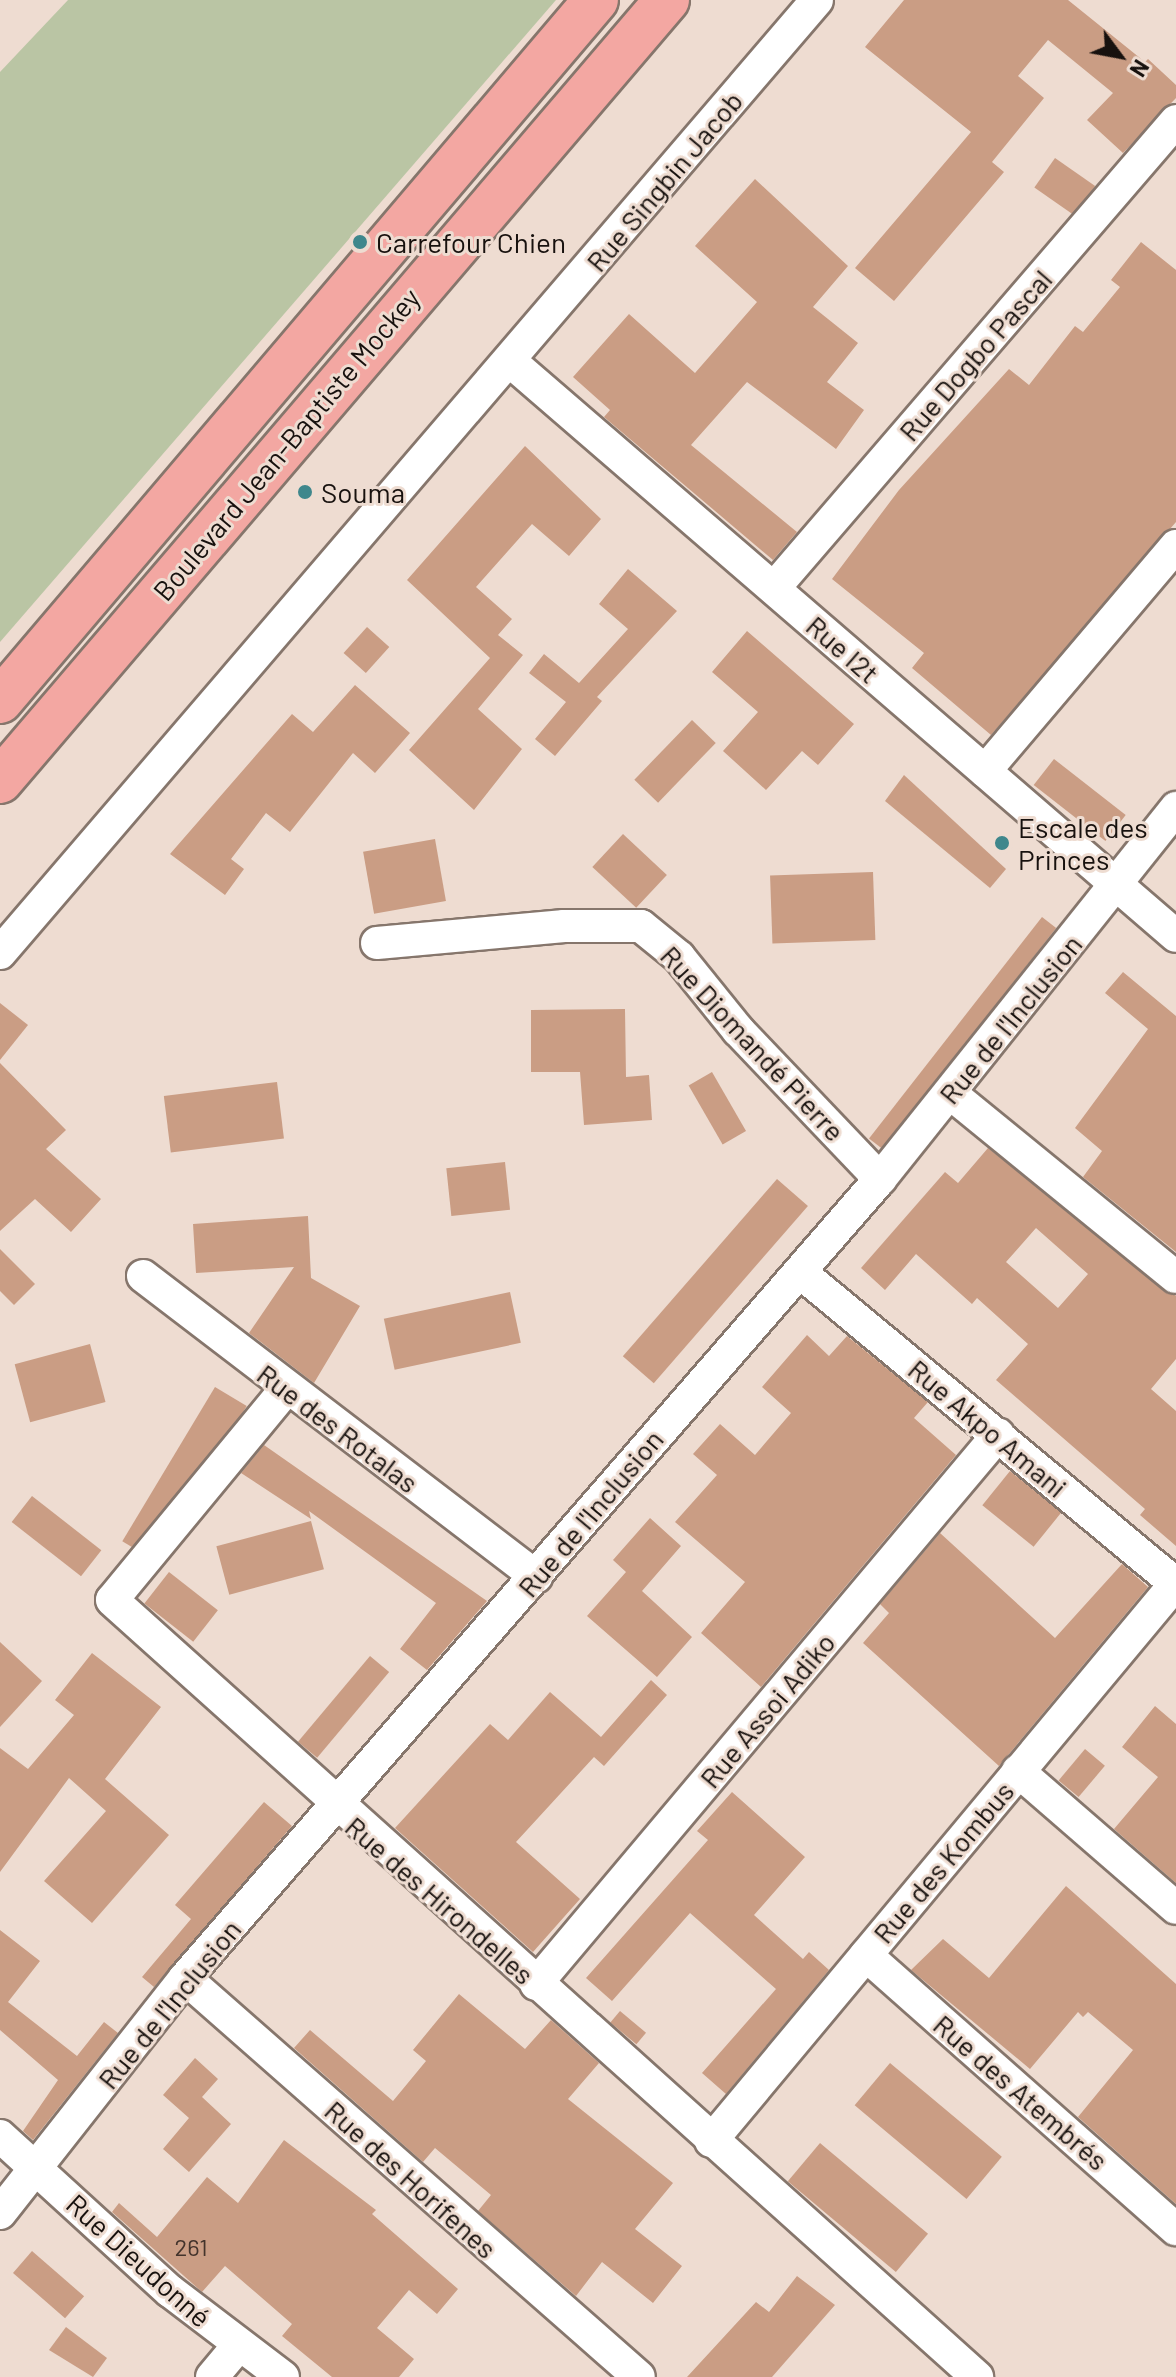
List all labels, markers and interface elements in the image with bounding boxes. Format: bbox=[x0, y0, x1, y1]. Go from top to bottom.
north arrow bbox=[1080, 16, 1160, 96]
text: N bbox=[1125, 56, 1155, 82]
street label: Rue Singbin Jacob bbox=[579, 84, 749, 278]
place label: Carrefour Chien bbox=[376, 225, 566, 259]
marker: Carrefour Chien bbox=[351, 233, 369, 251]
street label: Rue Dogbo Pascal bbox=[892, 263, 1058, 447]
street label: Boulevard Jean-Baptiste Mockey bbox=[145, 281, 427, 607]
place label: Souma bbox=[321, 475, 405, 509]
marker: Souma bbox=[296, 483, 314, 501]
street label: Rue I2t bbox=[800, 608, 886, 690]
place label: Escale des Princes bbox=[1018, 810, 1148, 876]
marker: Escale des Princes bbox=[993, 834, 1011, 852]
street label: Rue de l'Inclusion bbox=[932, 928, 1088, 1110]
street label: Rue Diomandé Pierre bbox=[654, 939, 852, 1147]
street label: Rue Akpo Amani bbox=[902, 1352, 1074, 1504]
street label: Rue des Rotalas bbox=[251, 1357, 425, 1499]
street label: Rue de l'Inclusion bbox=[510, 1423, 670, 1603]
street label: Rue Assoi Adiko bbox=[692, 1626, 842, 1794]
street label: Rue des Kombus bbox=[866, 1774, 1020, 1950]
street label: Rue des Hirondelles bbox=[339, 1809, 541, 1991]
street label: Rue de l'Inclusion bbox=[91, 1913, 247, 2095]
street label: Rue des Atembrés bbox=[927, 2007, 1115, 2177]
street label: Rue des Horifenes bbox=[318, 2093, 504, 2265]
street label: Rue Dieudonné bbox=[60, 2186, 218, 2334]
house number: 261 bbox=[174, 2233, 208, 2261]

